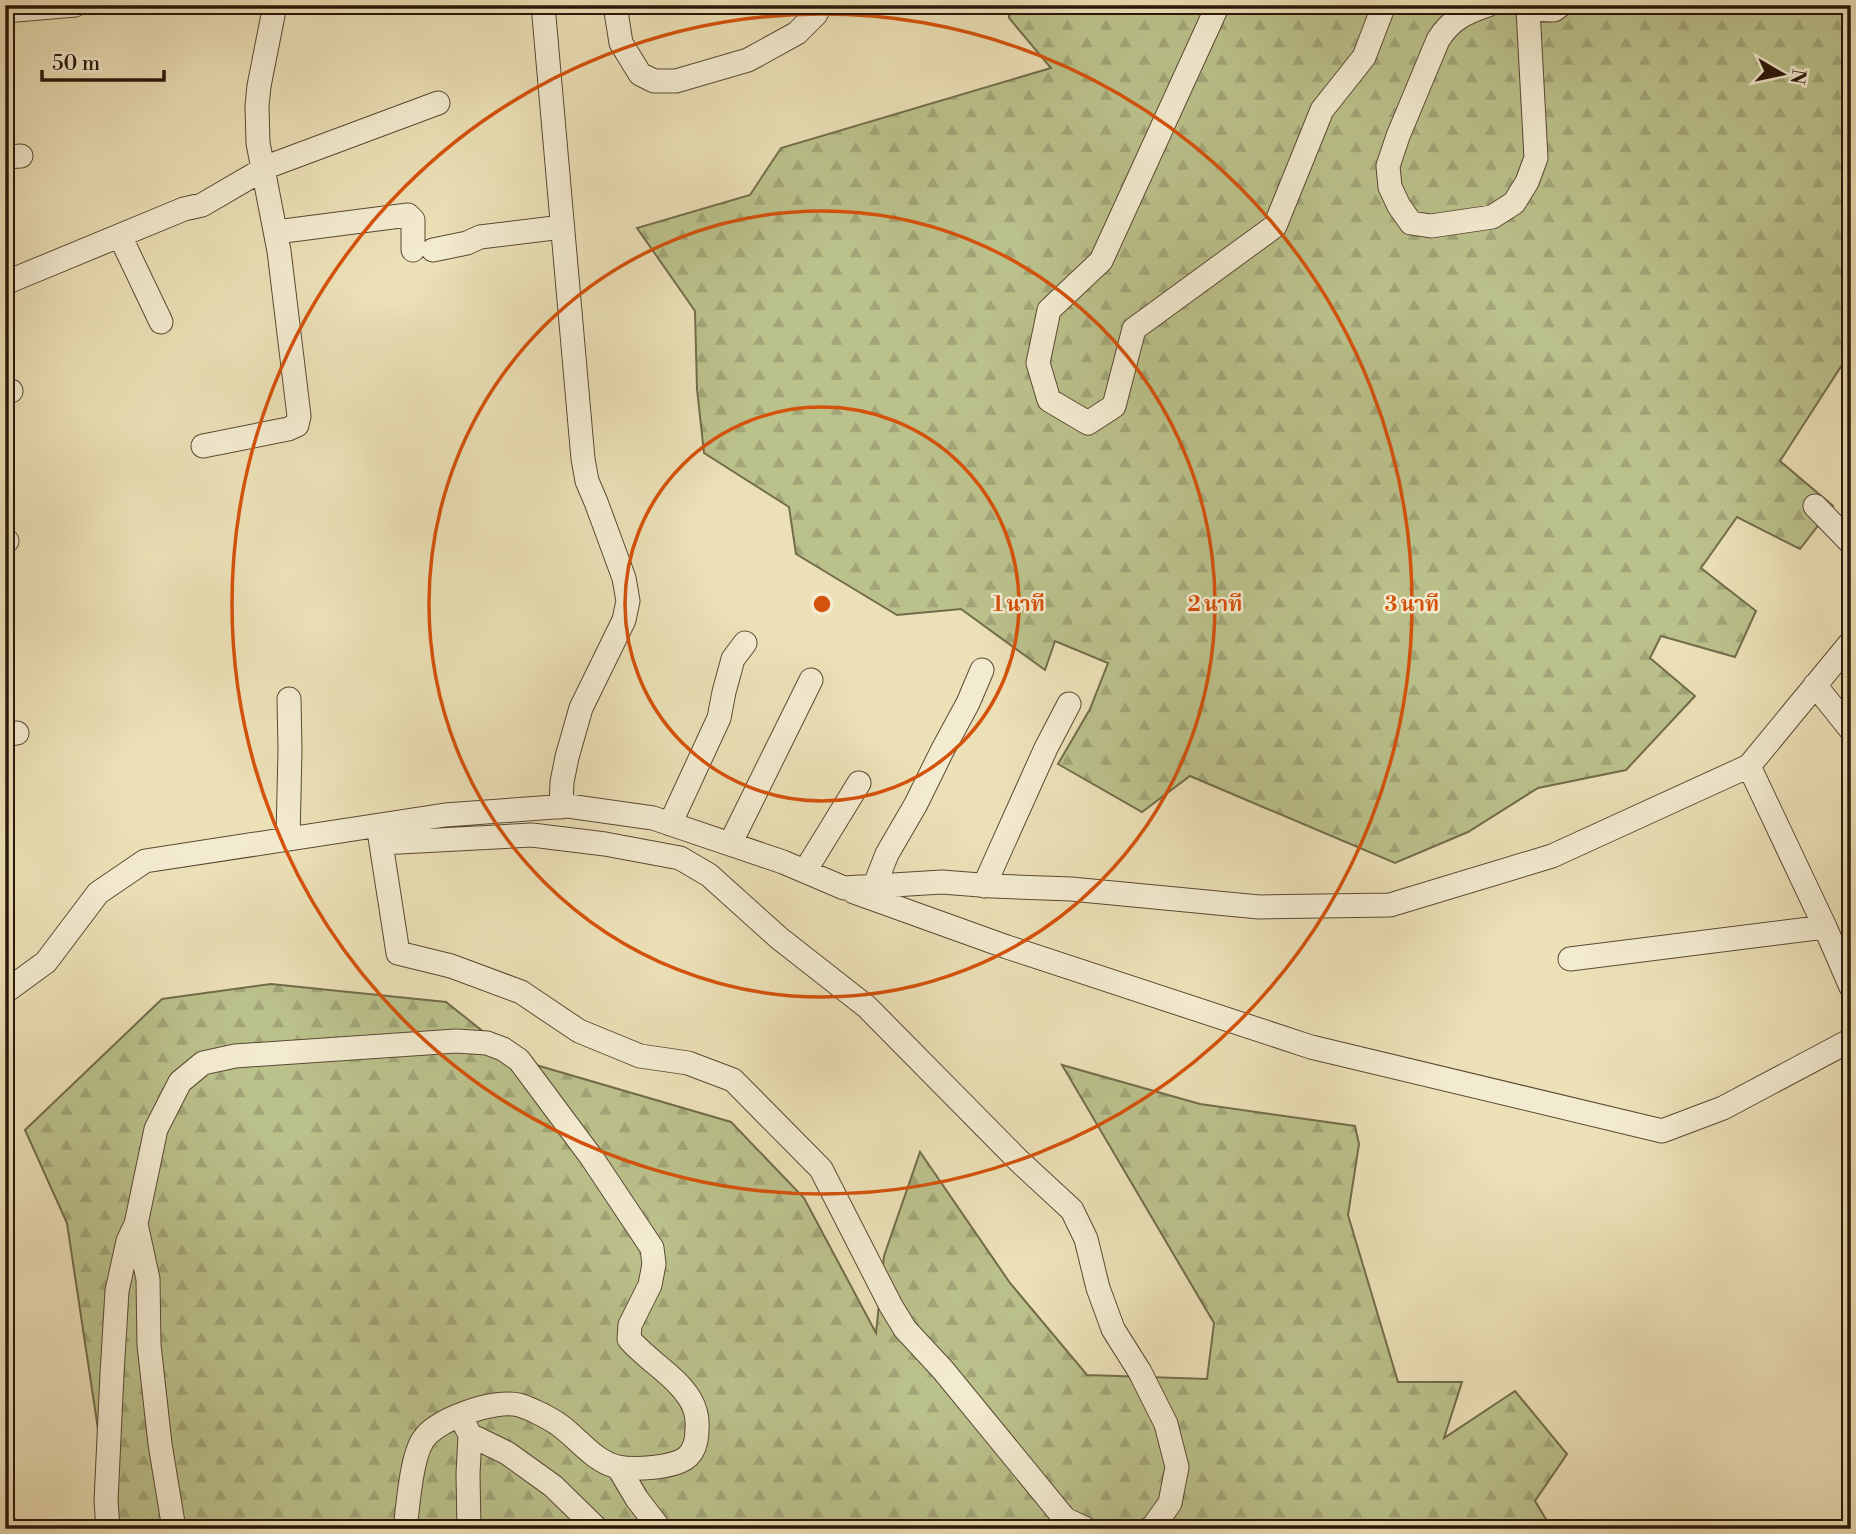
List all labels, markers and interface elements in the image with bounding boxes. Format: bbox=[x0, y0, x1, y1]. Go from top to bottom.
scale bar bbox=[42, 38, 164, 82]
north arrow bbox=[1748, 38, 1818, 108]
text: 50 m bbox=[52, 51, 100, 77]
text: N bbox=[1785, 67, 1811, 86]
centre of rings bbox=[810, 592, 834, 616]
text: 1 นาที bbox=[993, 592, 1045, 618]
text: 2 นาที bbox=[1188, 592, 1242, 618]
text: 3 นาที bbox=[1385, 592, 1439, 618]

